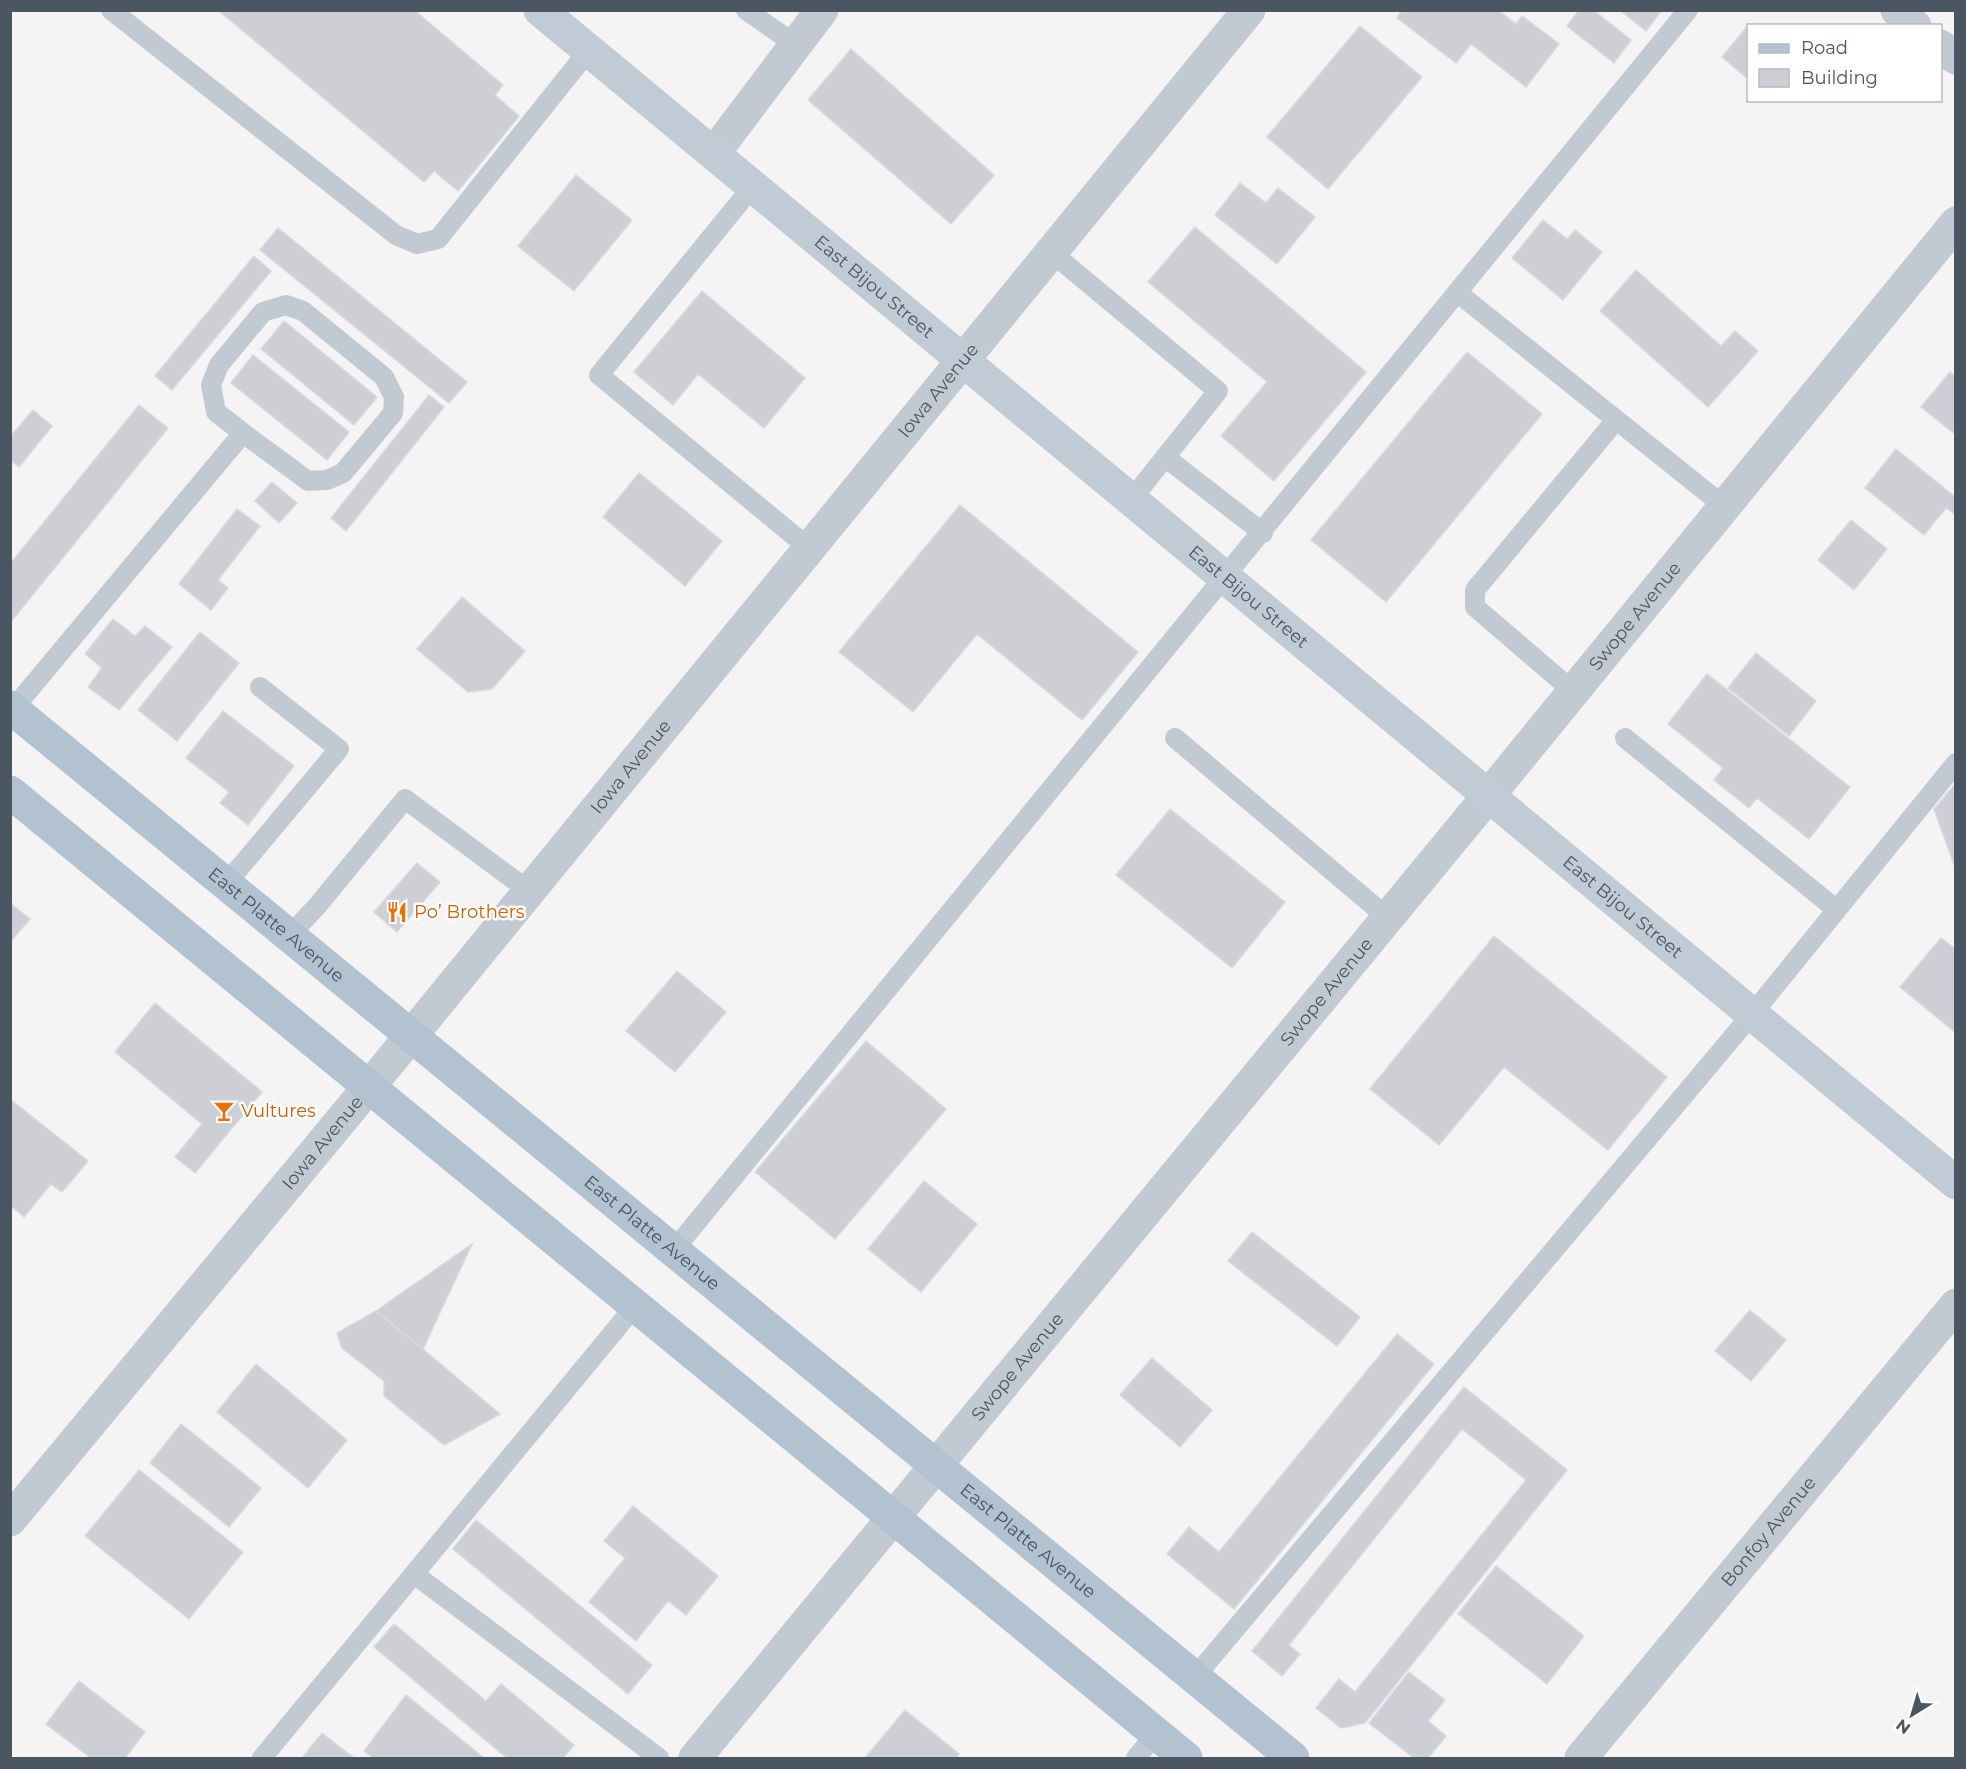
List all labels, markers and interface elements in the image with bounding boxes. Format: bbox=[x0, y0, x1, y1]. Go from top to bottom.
legend bbox=[1747, 24, 1942, 102]
text: Road bbox=[1801, 37, 1848, 59]
text: Building bbox=[1801, 67, 1878, 89]
street label: East Bijou Street bbox=[810, 231, 939, 343]
street label: Iowa Avenue bbox=[893, 339, 983, 442]
street label: East Bijou Street bbox=[1184, 541, 1313, 653]
street label: Swope Avenue bbox=[1584, 557, 1686, 675]
street label: Iowa Avenue bbox=[586, 715, 676, 818]
street label: East Bijou Street bbox=[1558, 851, 1687, 963]
street label: East Platte Avenue bbox=[204, 863, 349, 987]
restaurant icon: Po’ Brothers bbox=[385, 900, 409, 924]
place label: Po’ Brothers bbox=[414, 901, 525, 923]
street label: Swope Avenue bbox=[1276, 933, 1378, 1050]
street label: Iowa Avenue bbox=[277, 1091, 368, 1194]
bar icon: Vultures bbox=[212, 1099, 236, 1123]
place label: Vultures bbox=[241, 1100, 316, 1122]
street label: East Platte Avenue bbox=[580, 1171, 725, 1295]
street label: Swope Avenue bbox=[967, 1308, 1069, 1425]
street label: Bonfoy Avenue bbox=[1716, 1472, 1821, 1591]
street label: East Platte Avenue bbox=[956, 1479, 1101, 1603]
north arrow bbox=[1882, 1685, 1942, 1745]
text: N bbox=[1892, 1715, 1914, 1738]

